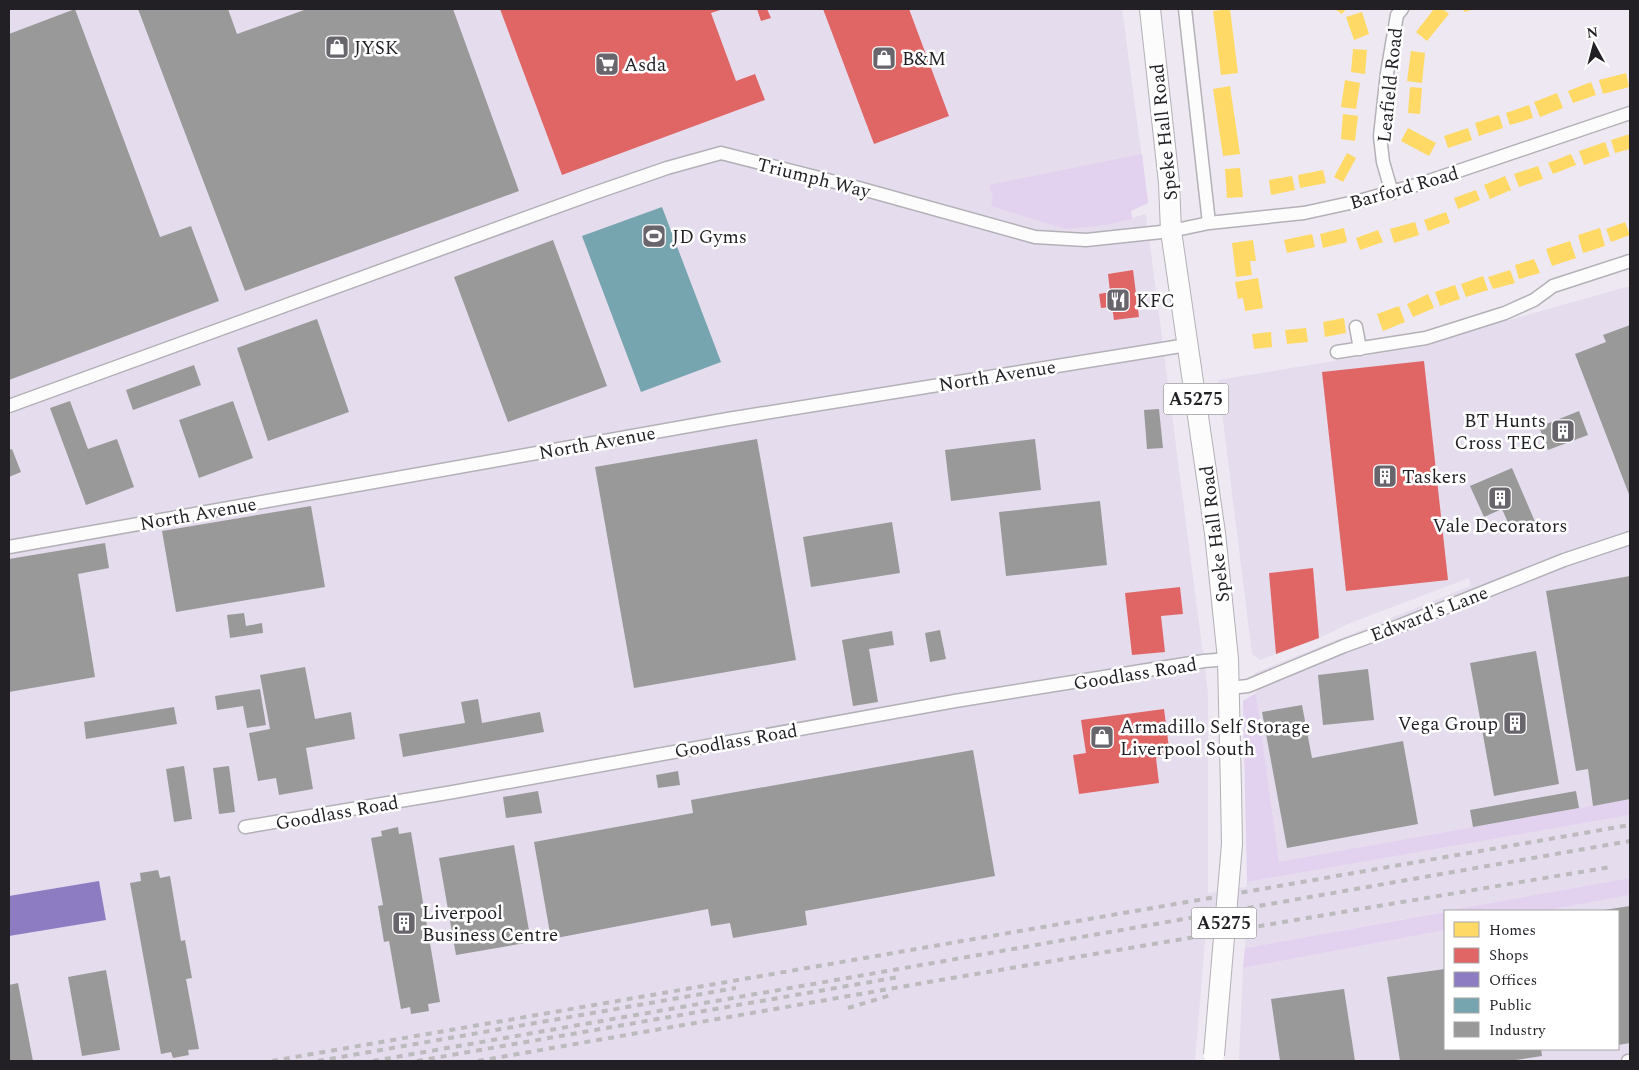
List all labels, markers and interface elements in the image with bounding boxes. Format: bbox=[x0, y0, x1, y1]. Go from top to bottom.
north arrow bbox=[1569, 20, 1619, 70]
text: N bbox=[1586, 21, 1599, 44]
street label: Leafield Road bbox=[1370, 26, 1411, 144]
shop icon: JYSK bbox=[324, 34, 350, 60]
place label: JYSK bbox=[354, 34, 399, 63]
shop icon: B&M bbox=[871, 45, 897, 71]
place label: B&M bbox=[902, 45, 946, 74]
supermarket icon: Asda bbox=[594, 51, 620, 77]
place label: Asda bbox=[624, 51, 667, 80]
street label: Speke Hall Road bbox=[1143, 62, 1186, 202]
street label: Triumph Way bbox=[754, 150, 874, 207]
street label: Barford Road bbox=[1347, 159, 1462, 218]
sports icon: JD Gyms bbox=[641, 223, 667, 249]
place label: JD Gyms bbox=[672, 223, 747, 252]
restaurant icon: KFC bbox=[1105, 287, 1131, 313]
place label: KFC bbox=[1136, 287, 1175, 316]
street label: North Avenue bbox=[937, 353, 1058, 400]
road number: A5275 bbox=[1164, 384, 1228, 414]
place label: BT Hunts Cross TEC bbox=[1454, 407, 1546, 458]
building icon: BT Hunts Cross TEC bbox=[1550, 418, 1576, 444]
street label: North Avenue bbox=[537, 419, 658, 468]
building icon: Taskers bbox=[1372, 463, 1398, 489]
place label: Taskers bbox=[1402, 463, 1467, 492]
street label: Speke Hall Road bbox=[1193, 464, 1238, 604]
building icon: Vale Decorators bbox=[1487, 485, 1513, 511]
street label: North Avenue bbox=[138, 490, 259, 539]
place label: Vale Decorators bbox=[1433, 512, 1567, 541]
street label: Edward's Lane bbox=[1366, 579, 1493, 650]
street label: Goodlass Road bbox=[1071, 650, 1199, 699]
place label: Vega Group bbox=[1398, 710, 1498, 739]
building icon: Vega Group bbox=[1502, 710, 1528, 736]
place label: Armadillo Self Storage Liverpool South bbox=[1120, 713, 1310, 764]
street label: Goodlass Road bbox=[672, 716, 800, 767]
shop icon: Armadillo Self Storage Liverpool South bbox=[1089, 724, 1115, 750]
street label: Goodlass Road bbox=[273, 788, 401, 839]
place label: Liverpool Business Centre bbox=[422, 899, 558, 950]
road number: A5275 bbox=[1192, 908, 1256, 938]
building icon: Liverpool Business Centre bbox=[391, 910, 417, 936]
legend bbox=[1444, 910, 1619, 1050]
text: Homes bbox=[1489, 919, 1536, 942]
text: Shops bbox=[1489, 944, 1529, 967]
text: Offices bbox=[1489, 969, 1537, 992]
text: Public bbox=[1489, 994, 1532, 1017]
text: Industry bbox=[1489, 1019, 1546, 1042]

